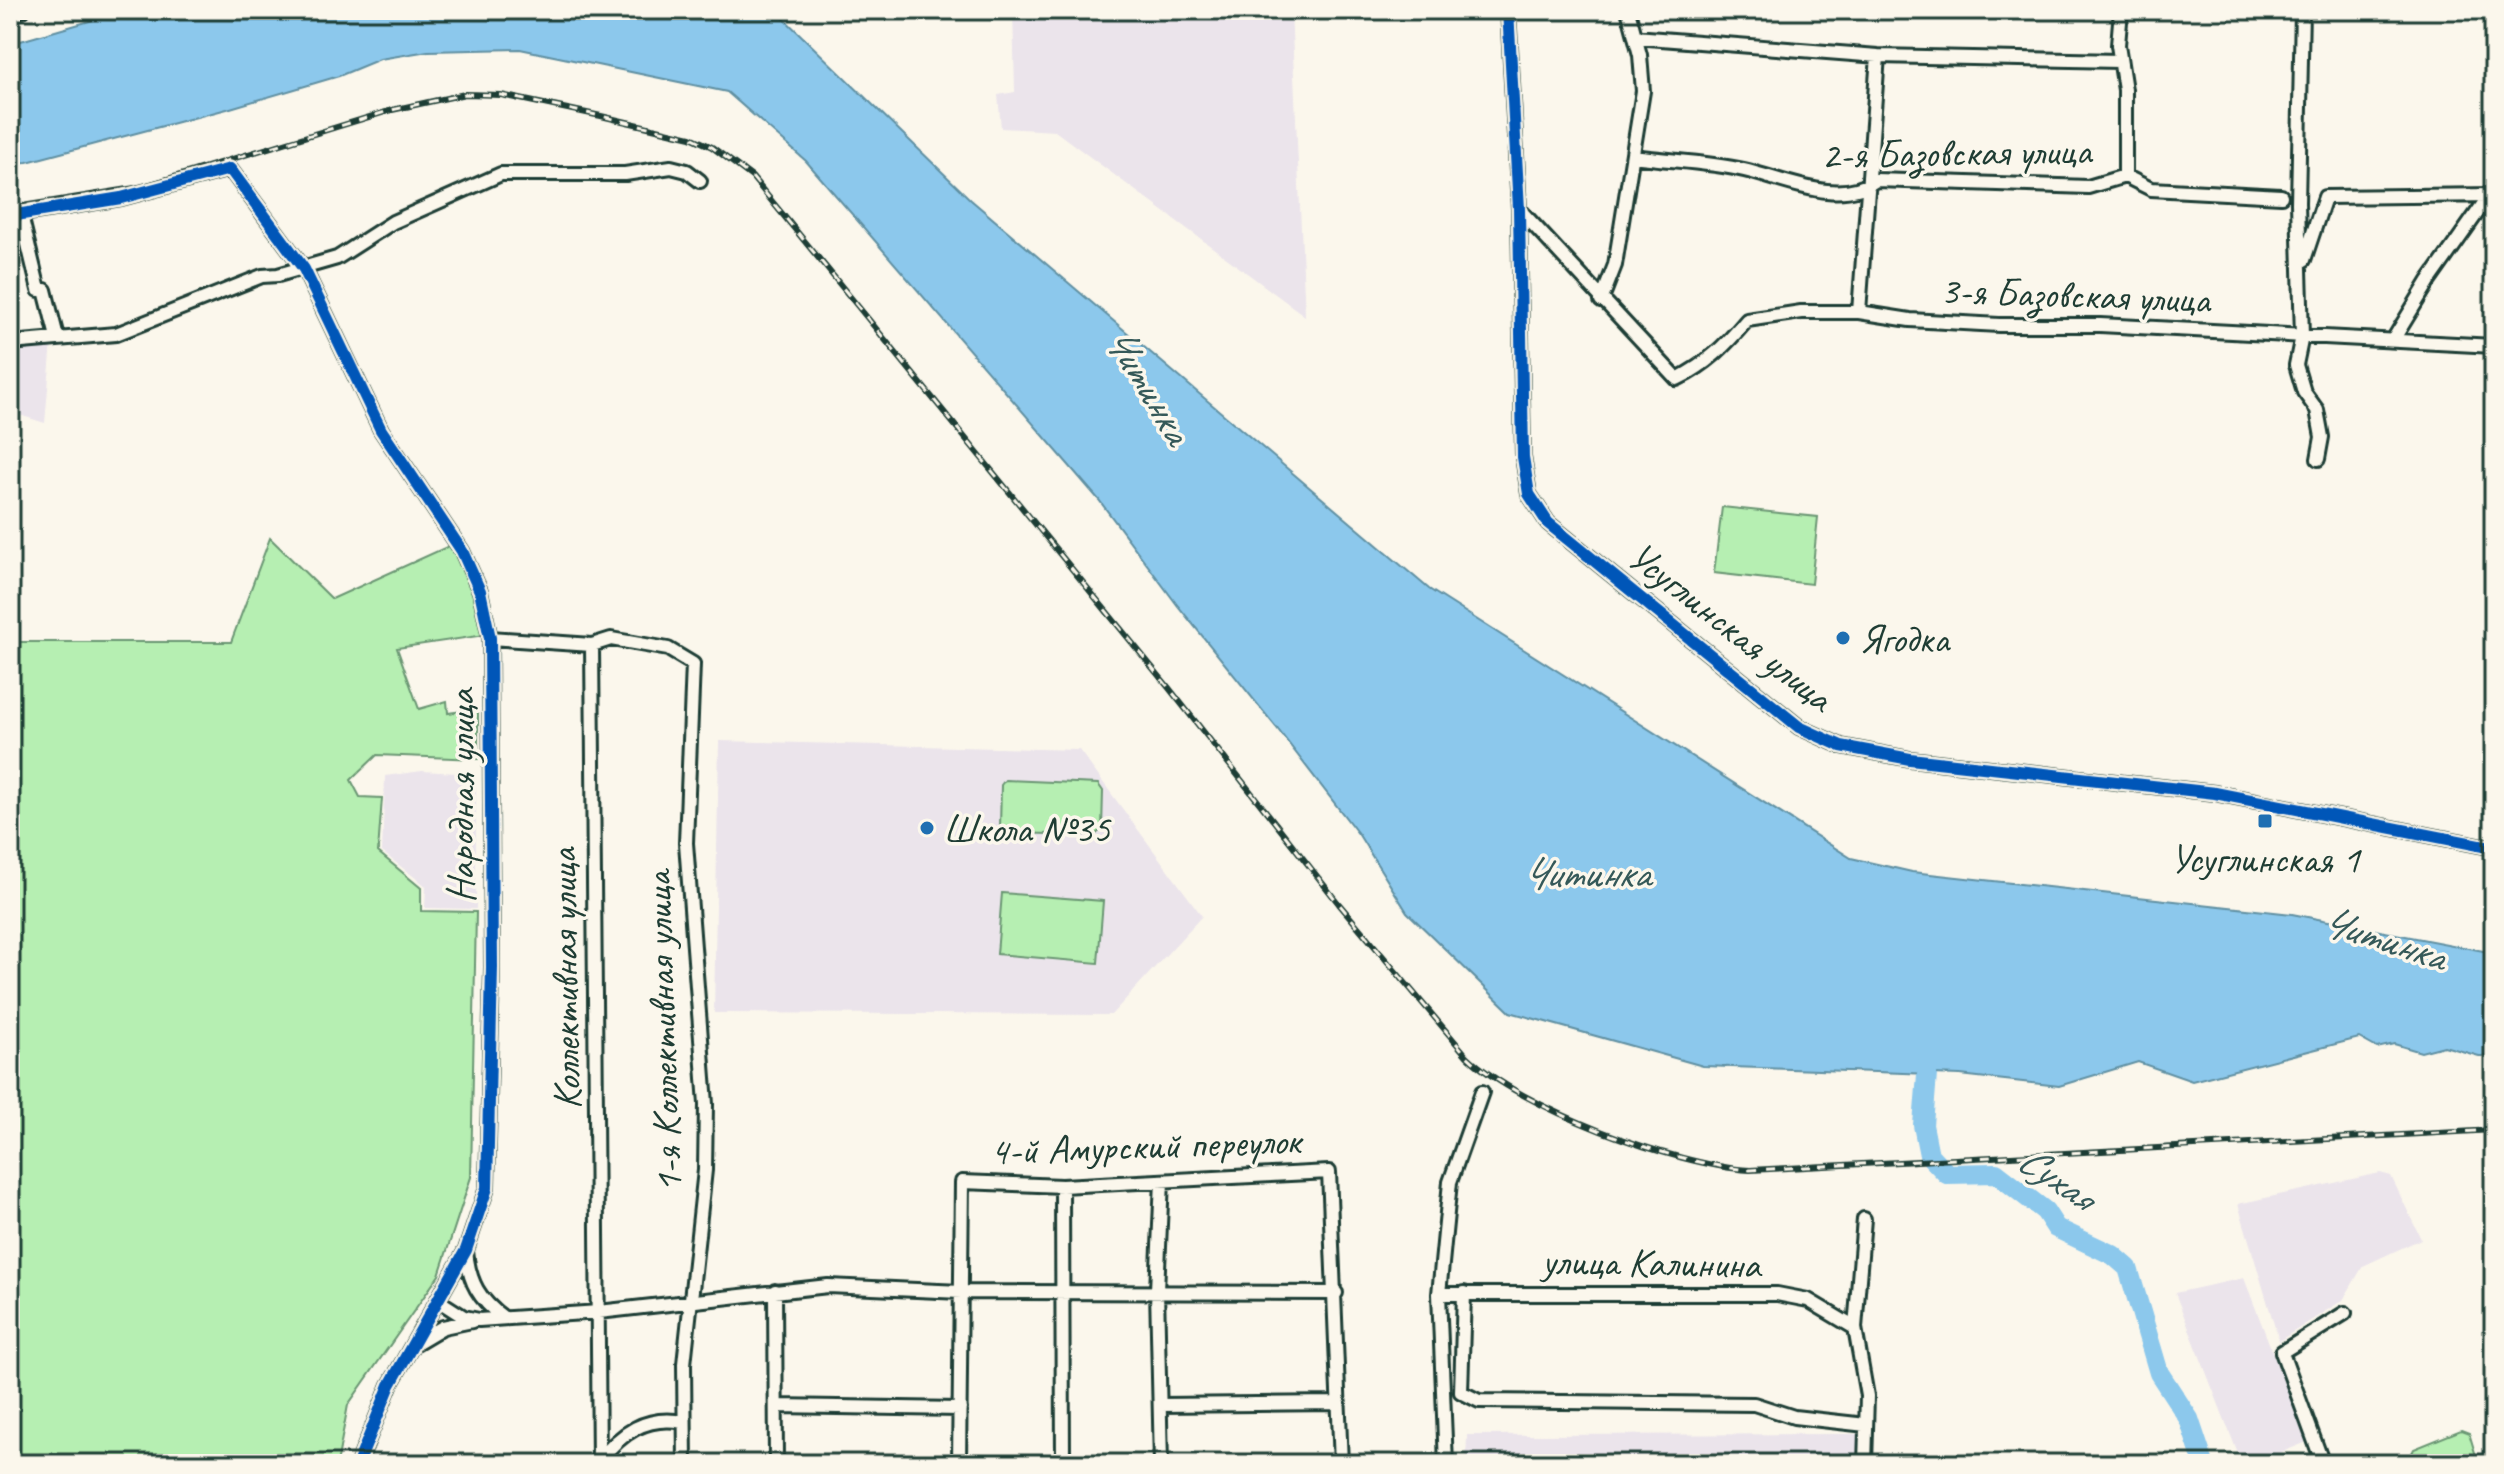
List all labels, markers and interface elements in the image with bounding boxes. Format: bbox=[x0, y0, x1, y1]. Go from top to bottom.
street label: 2-я Базовская улица bbox=[1821, 126, 2094, 180]
street label: 3-я Базовская улица bbox=[1939, 265, 2214, 325]
water label: Читинка bbox=[1092, 317, 1206, 457]
street label: Усуглинская улица bbox=[1618, 531, 1845, 724]
place label: Ягодка bbox=[1859, 614, 1952, 664]
marker: Ягодка bbox=[1834, 629, 1852, 647]
street label: Народная улица bbox=[436, 687, 486, 903]
place label: Школа №35 bbox=[943, 804, 1112, 854]
marker: Усуглинская 1 bbox=[2256, 812, 2274, 830]
marker: Школа №35 bbox=[918, 819, 936, 837]
place label: Усуглинская 1 bbox=[2170, 834, 2362, 884]
street label: Коллективная улица bbox=[538, 845, 592, 1110]
water label: Читинка bbox=[1523, 847, 1654, 900]
street label: 1-я Коллективная улица bbox=[632, 867, 694, 1194]
water label: Читинка bbox=[2315, 894, 2457, 985]
street label: 4-й Амурский переулок bbox=[989, 1115, 1304, 1176]
water label: Сухая bbox=[2008, 1132, 2110, 1226]
street label: улица Калинина bbox=[1539, 1236, 1763, 1290]

